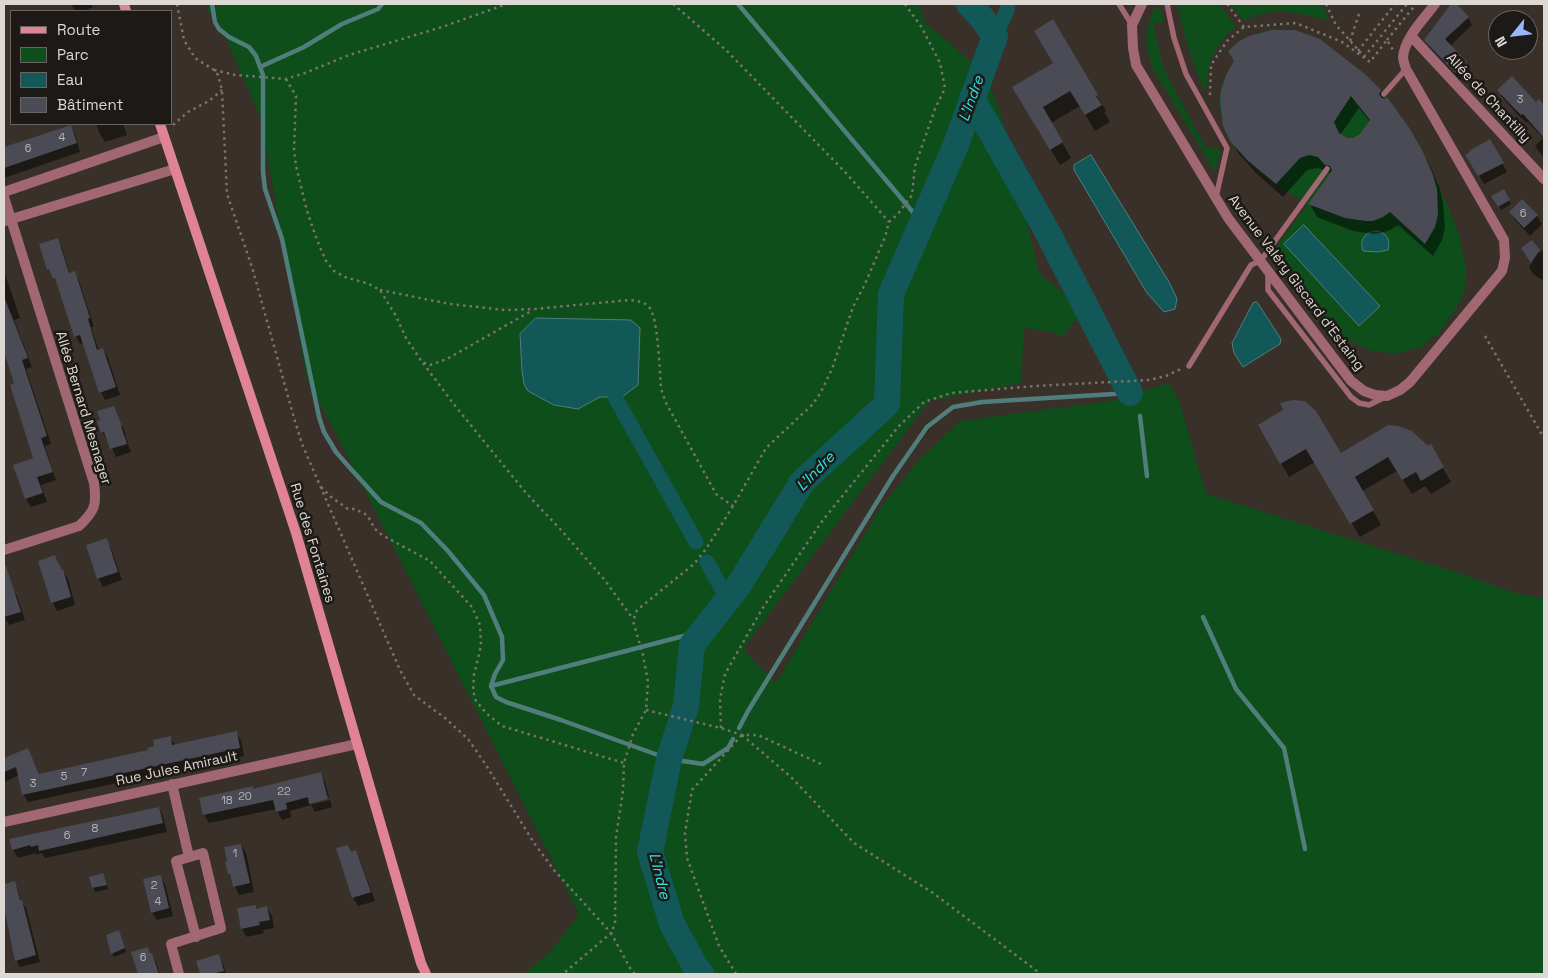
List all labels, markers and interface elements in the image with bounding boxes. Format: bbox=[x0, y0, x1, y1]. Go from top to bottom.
legend bbox=[10, 10, 172, 125]
north arrow bbox=[1488, 10, 1538, 60]
text: Route bbox=[57, 20, 100, 39]
text: N bbox=[1491, 33, 1511, 50]
text: Parc bbox=[57, 45, 89, 64]
street label: Allée de Chantilly bbox=[1442, 50, 1534, 146]
text: Eau bbox=[57, 70, 83, 89]
water label: L'Indre bbox=[955, 74, 989, 124]
house number: 3 bbox=[1517, 93, 1523, 107]
text: Bâtiment bbox=[57, 95, 123, 114]
house number: 4 bbox=[59, 131, 65, 145]
house number: 6 bbox=[25, 142, 31, 156]
street label: Avenue Valéry Giscard d'Estaing bbox=[1224, 192, 1368, 374]
house number: 6 bbox=[1520, 207, 1526, 221]
street label: Allée Bernard Mesnager bbox=[52, 329, 114, 487]
water label: L'Indre bbox=[793, 449, 839, 495]
street label: Rue des Fontaines bbox=[286, 481, 338, 605]
street label: Rue Jules Amirault bbox=[115, 748, 239, 790]
house number: 7 bbox=[81, 766, 87, 780]
house number: 5 bbox=[61, 770, 67, 784]
house number: 3 bbox=[30, 777, 36, 791]
house number: 22 bbox=[277, 785, 291, 799]
house number: 20 bbox=[238, 790, 252, 804]
house number: 18 bbox=[221, 794, 233, 808]
house number: 8 bbox=[92, 822, 98, 836]
house number: 6 bbox=[64, 829, 70, 843]
house number: 1 bbox=[233, 847, 237, 861]
water label: L'Indre bbox=[645, 851, 673, 901]
house number: 2 bbox=[151, 879, 157, 893]
house number: 4 bbox=[155, 895, 161, 909]
house number: 6 bbox=[140, 951, 146, 965]

